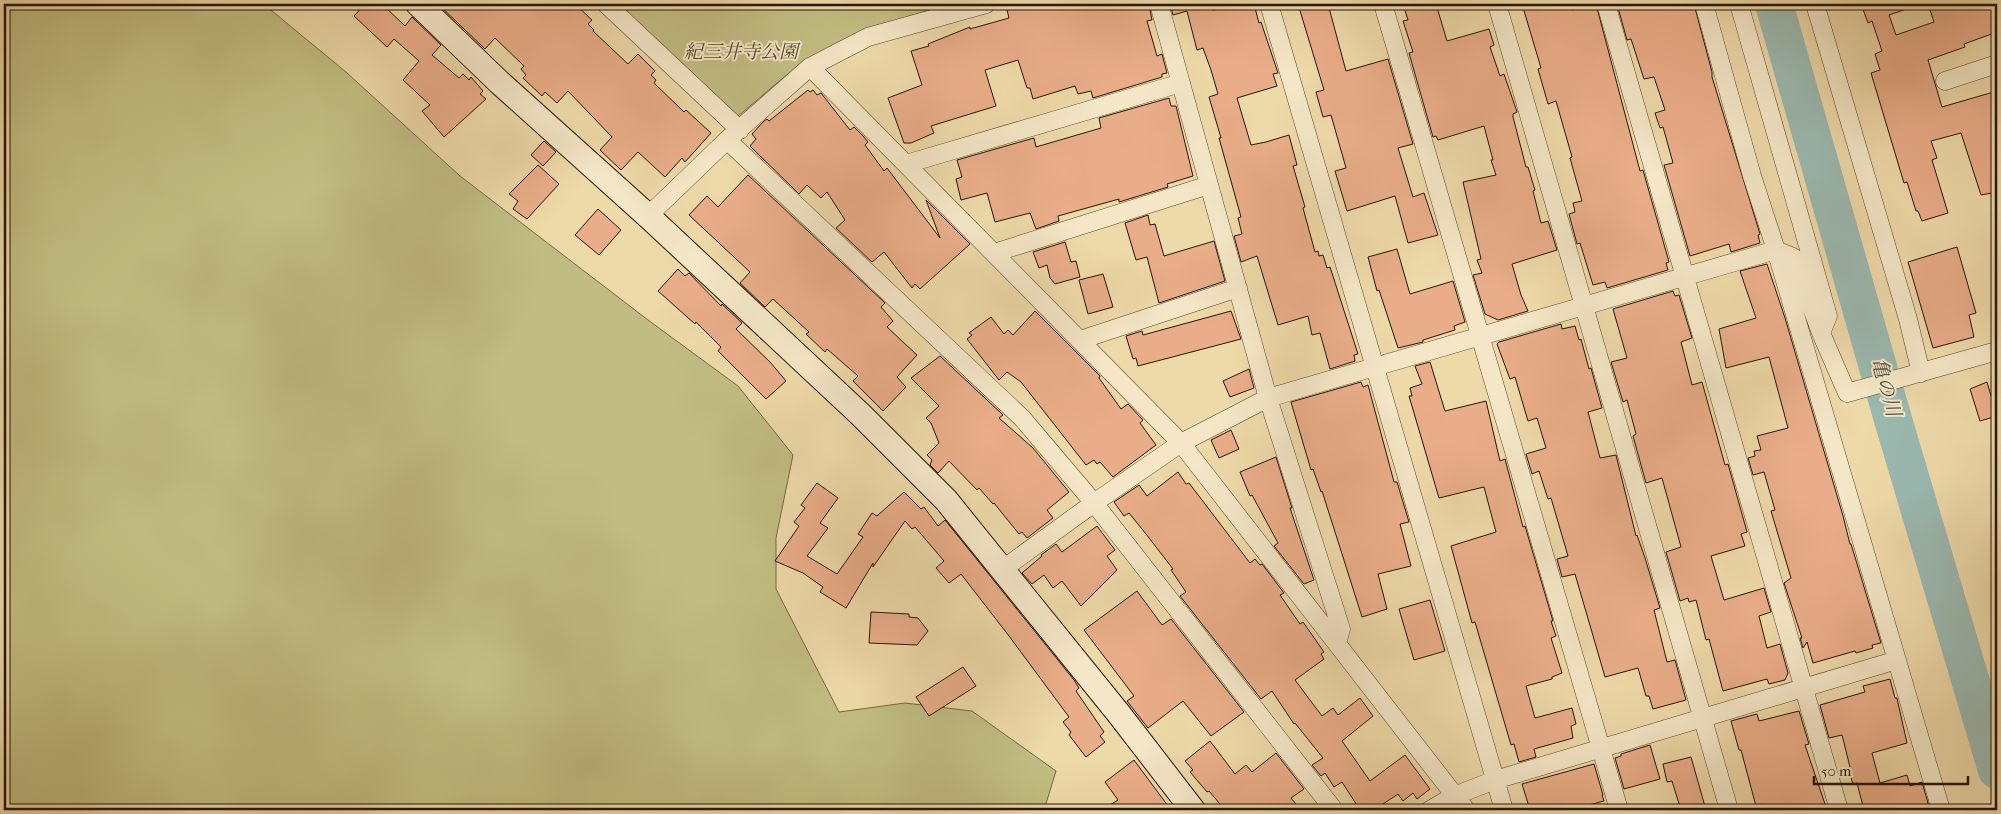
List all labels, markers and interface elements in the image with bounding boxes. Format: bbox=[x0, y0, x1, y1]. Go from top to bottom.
park label: 紀三井寺公園 bbox=[684, 41, 801, 63]
water label: 亀の川 bbox=[1867, 355, 1906, 421]
scale bar bbox=[1814, 754, 1967, 786]
text: 50 m bbox=[1821, 762, 1852, 780]

